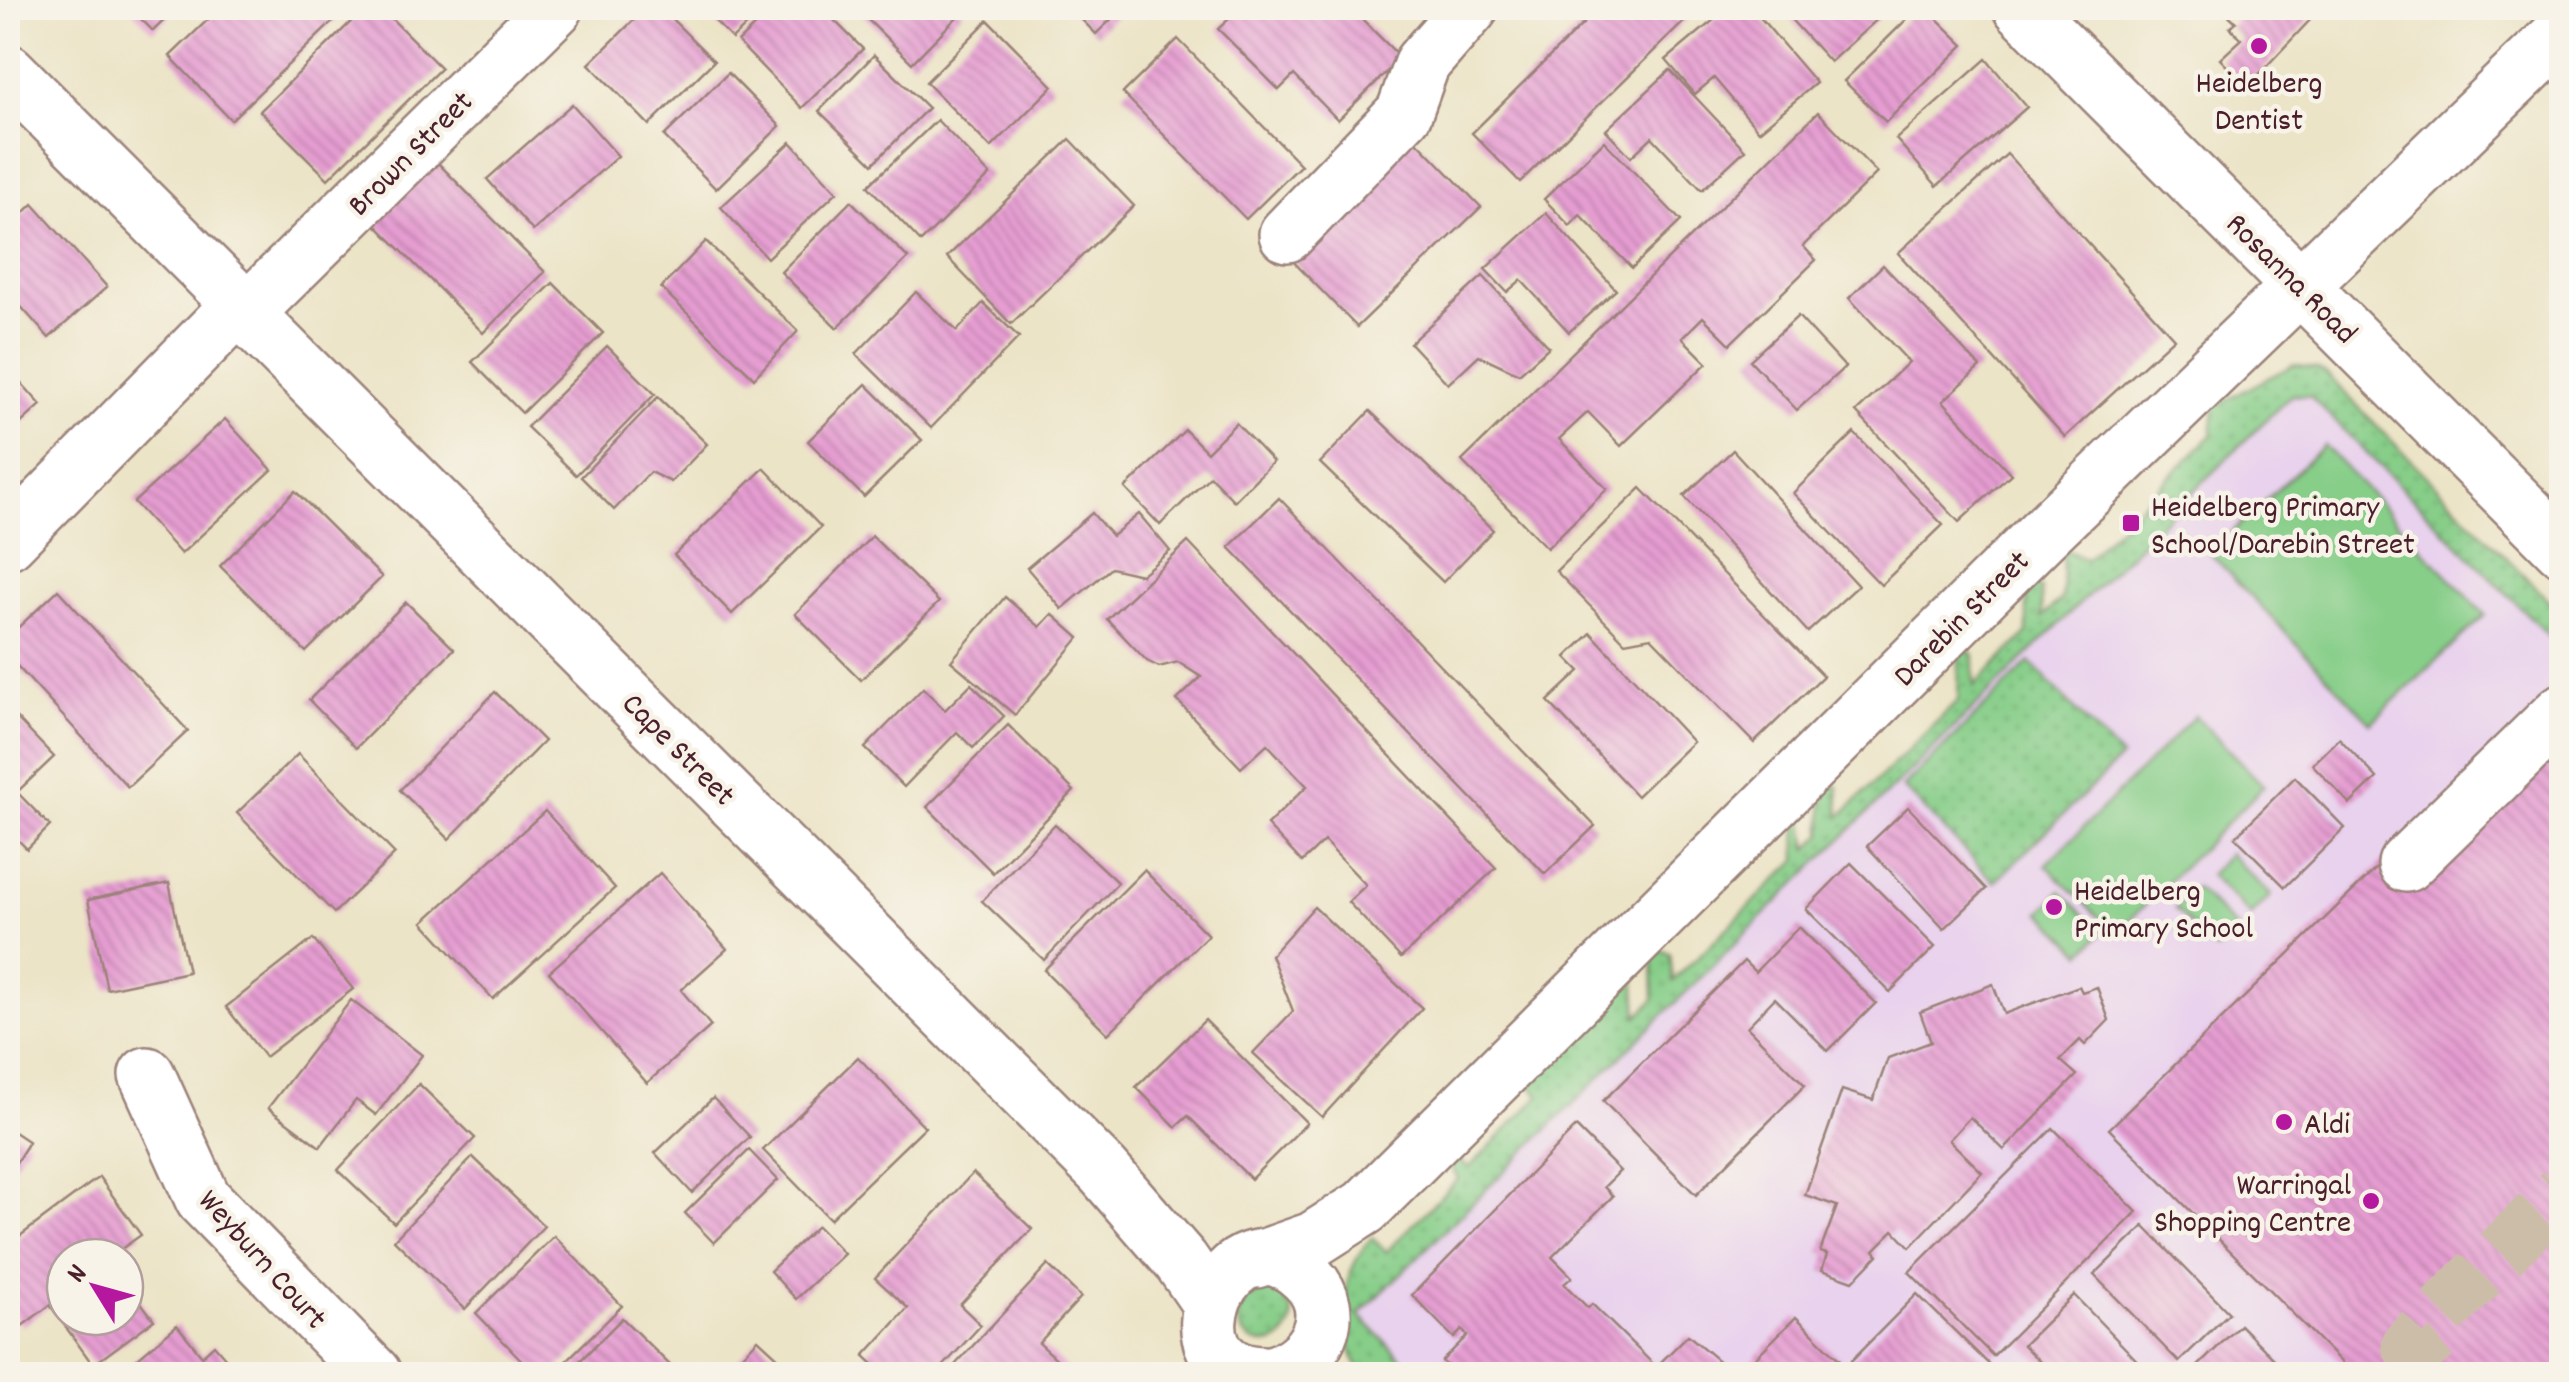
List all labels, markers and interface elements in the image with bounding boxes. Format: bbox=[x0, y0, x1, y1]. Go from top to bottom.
marker: Heidelberg Dentist bbox=[2248, 35, 2270, 57]
place label: Heidelberg Dentist bbox=[2196, 63, 2322, 146]
street label: Brown Street bbox=[339, 82, 486, 229]
street label: Rosanna Road bbox=[2213, 204, 2366, 357]
place label: Heidelberg Primary School/Darebin Street bbox=[2151, 487, 2415, 570]
marker: Heidelberg Primary School/Darebin Street bbox=[2120, 512, 2142, 534]
street label: Darebin Street bbox=[1885, 542, 2043, 699]
street label: Cape Street bbox=[609, 684, 744, 819]
place label: Heidelberg Primary School bbox=[2074, 871, 2254, 954]
marker: Heidelberg Primary School bbox=[2043, 896, 2065, 918]
place label: Aldi bbox=[2304, 1104, 2350, 1150]
marker: Aldi bbox=[2273, 1111, 2295, 1133]
place label: Warringal Shopping Centre bbox=[2154, 1165, 2351, 1248]
street label: Weyburn Court bbox=[185, 1181, 336, 1342]
marker: Warringal Shopping Centre bbox=[2360, 1190, 2382, 1212]
north arrow bbox=[45, 1237, 145, 1337]
text: N bbox=[59, 1257, 99, 1293]

